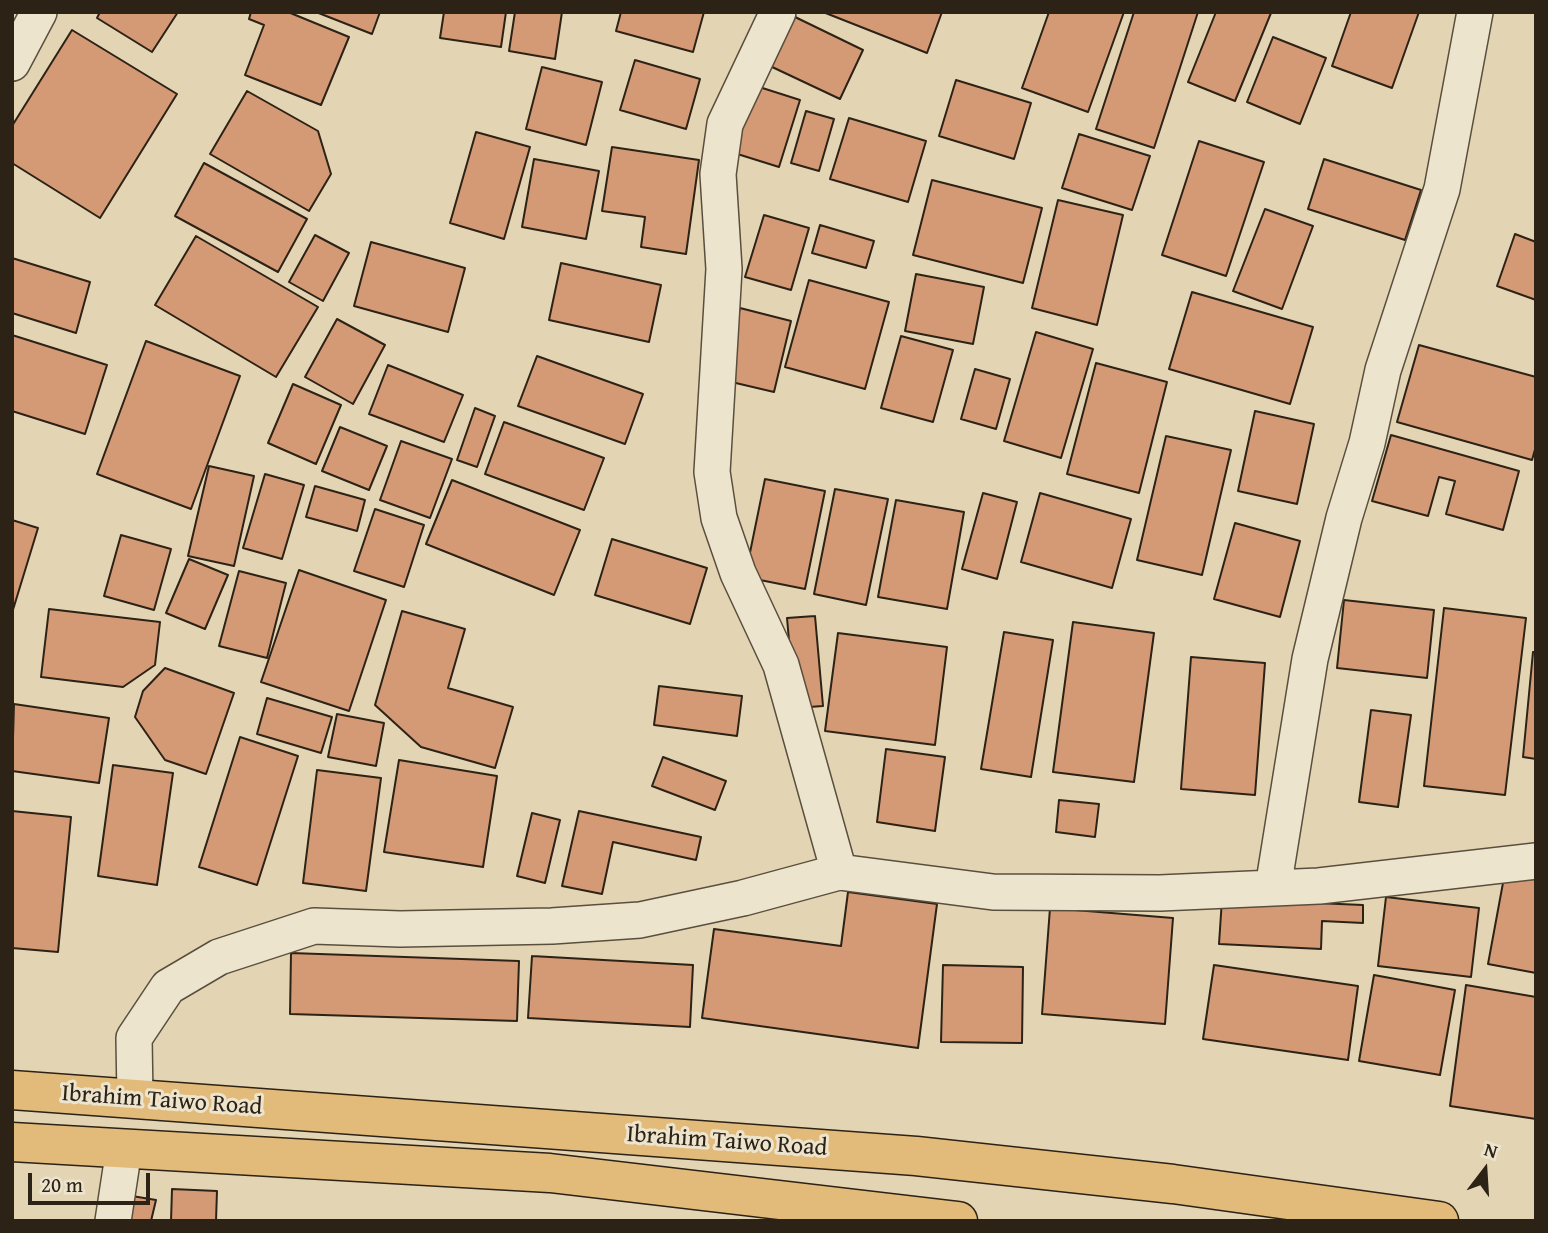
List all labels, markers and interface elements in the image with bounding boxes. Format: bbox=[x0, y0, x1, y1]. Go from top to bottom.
street label: Ibrahim Taiwo Road bbox=[61, 1080, 263, 1122]
street label: Ibrahim Taiwo Road bbox=[626, 1121, 828, 1163]
north arrow bbox=[1450, 1135, 1520, 1205]
text: N bbox=[1481, 1135, 1501, 1165]
scale bar bbox=[32, 1160, 154, 1204]
text: 20 m bbox=[41, 1169, 83, 1200]

